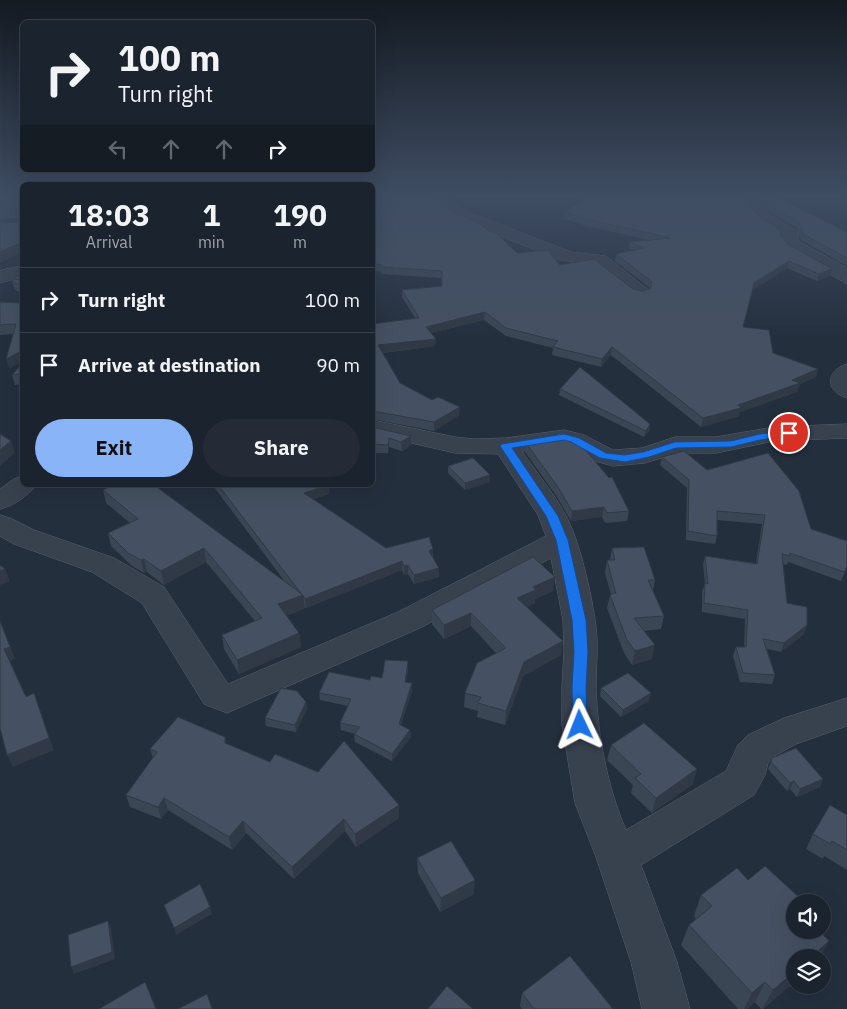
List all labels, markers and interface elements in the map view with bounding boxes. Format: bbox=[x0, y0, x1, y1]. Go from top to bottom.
text: 100 m bbox=[118, 35, 221, 81]
icon: right bbox=[35, 40, 100, 105]
text: Turn right bbox=[118, 79, 213, 108]
icon: left bbox=[104, 135, 132, 163]
icon: ahead bbox=[157, 135, 185, 163]
icon: ahead bbox=[210, 135, 238, 163]
icon: right bbox=[263, 135, 291, 163]
text: 18:03 bbox=[68, 195, 150, 234]
text: 1 bbox=[202, 195, 220, 234]
text: 190 bbox=[273, 195, 327, 234]
text: Arrival bbox=[86, 232, 132, 252]
text: min bbox=[198, 232, 225, 252]
text: m bbox=[293, 232, 307, 252]
icon: right bbox=[35, 286, 63, 314]
text: Turn right bbox=[78, 288, 165, 312]
text: 100 m bbox=[305, 288, 360, 312]
icon: arrive bbox=[35, 351, 63, 379]
text: Arrive at destination bbox=[78, 353, 261, 377]
text: 90 m bbox=[316, 353, 360, 377]
pin bbox=[768, 412, 810, 454]
button: Exit bbox=[35, 419, 193, 477]
button: Share bbox=[203, 419, 360, 477]
icon: arrive bbox=[775, 419, 803, 447]
position arrow bbox=[553, 698, 605, 750]
map controls bbox=[786, 894, 831, 994]
button: sound bbox=[786, 894, 831, 939]
button: layers bbox=[786, 949, 831, 994]

